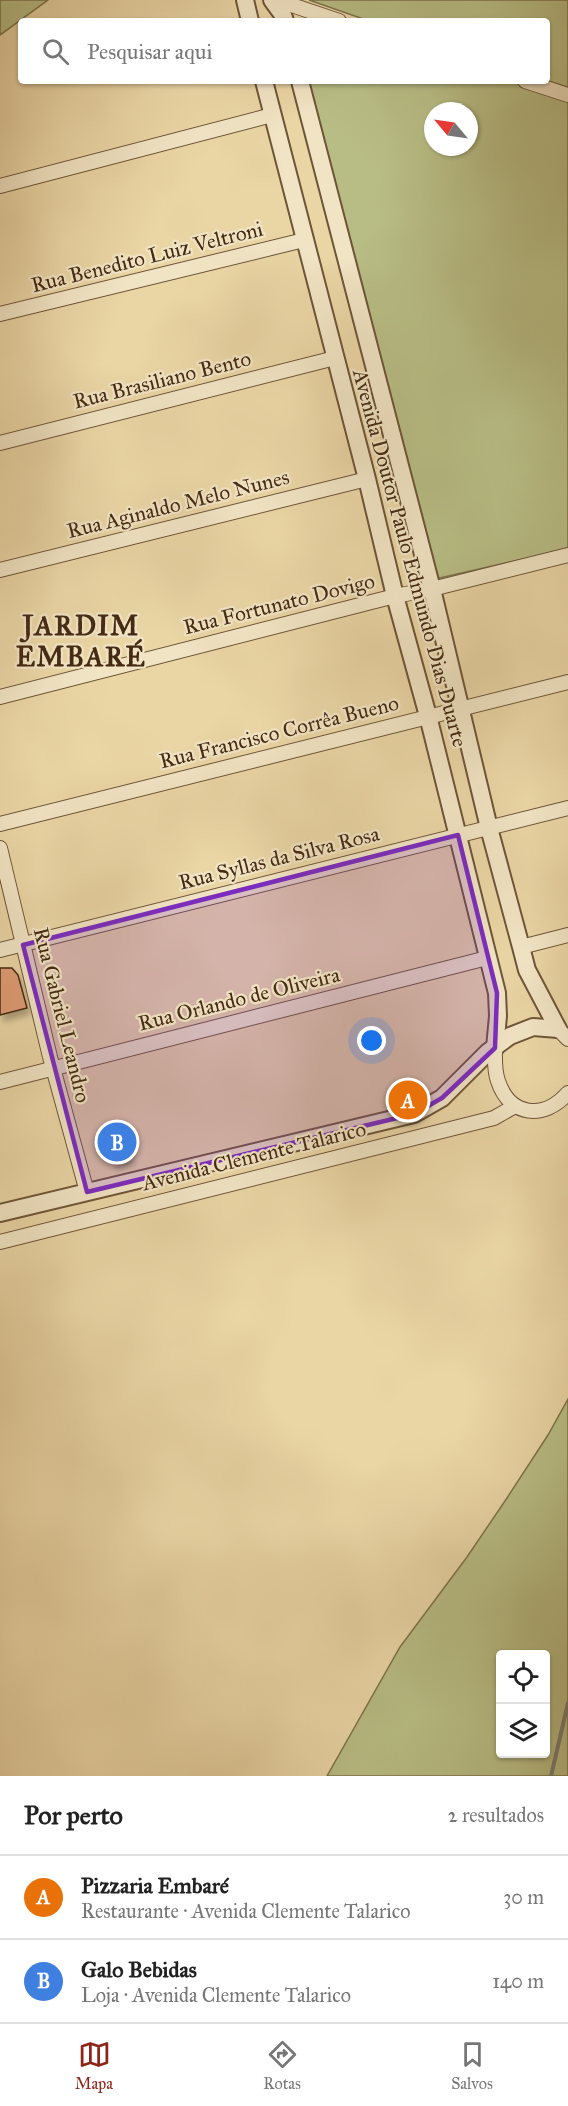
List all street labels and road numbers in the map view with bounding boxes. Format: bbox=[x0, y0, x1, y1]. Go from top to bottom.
street label: Rua Benedito Luiz Veltroni bbox=[28, 216, 266, 298]
street label: Rua Brasiliano Bento bbox=[70, 345, 254, 415]
street label: Avenida Doutor Paulo Edmundo Dias Duarte bbox=[347, 365, 473, 750]
street label: Rua Aginaldo Melo Nunes bbox=[64, 464, 292, 544]
street label: Rua Fortunato Dovigo bbox=[181, 568, 378, 640]
street label: Rua Francisco Corrêa Bueno bbox=[157, 690, 402, 774]
street label: Rua Syllas da Silva Rosa bbox=[176, 820, 382, 896]
street label: Rua Gabriel Leandro bbox=[28, 925, 96, 1105]
street label: Rua Orlando de Oliveira bbox=[136, 961, 343, 1037]
street label: Avenida Clemente Talarico bbox=[139, 1116, 369, 1197]

